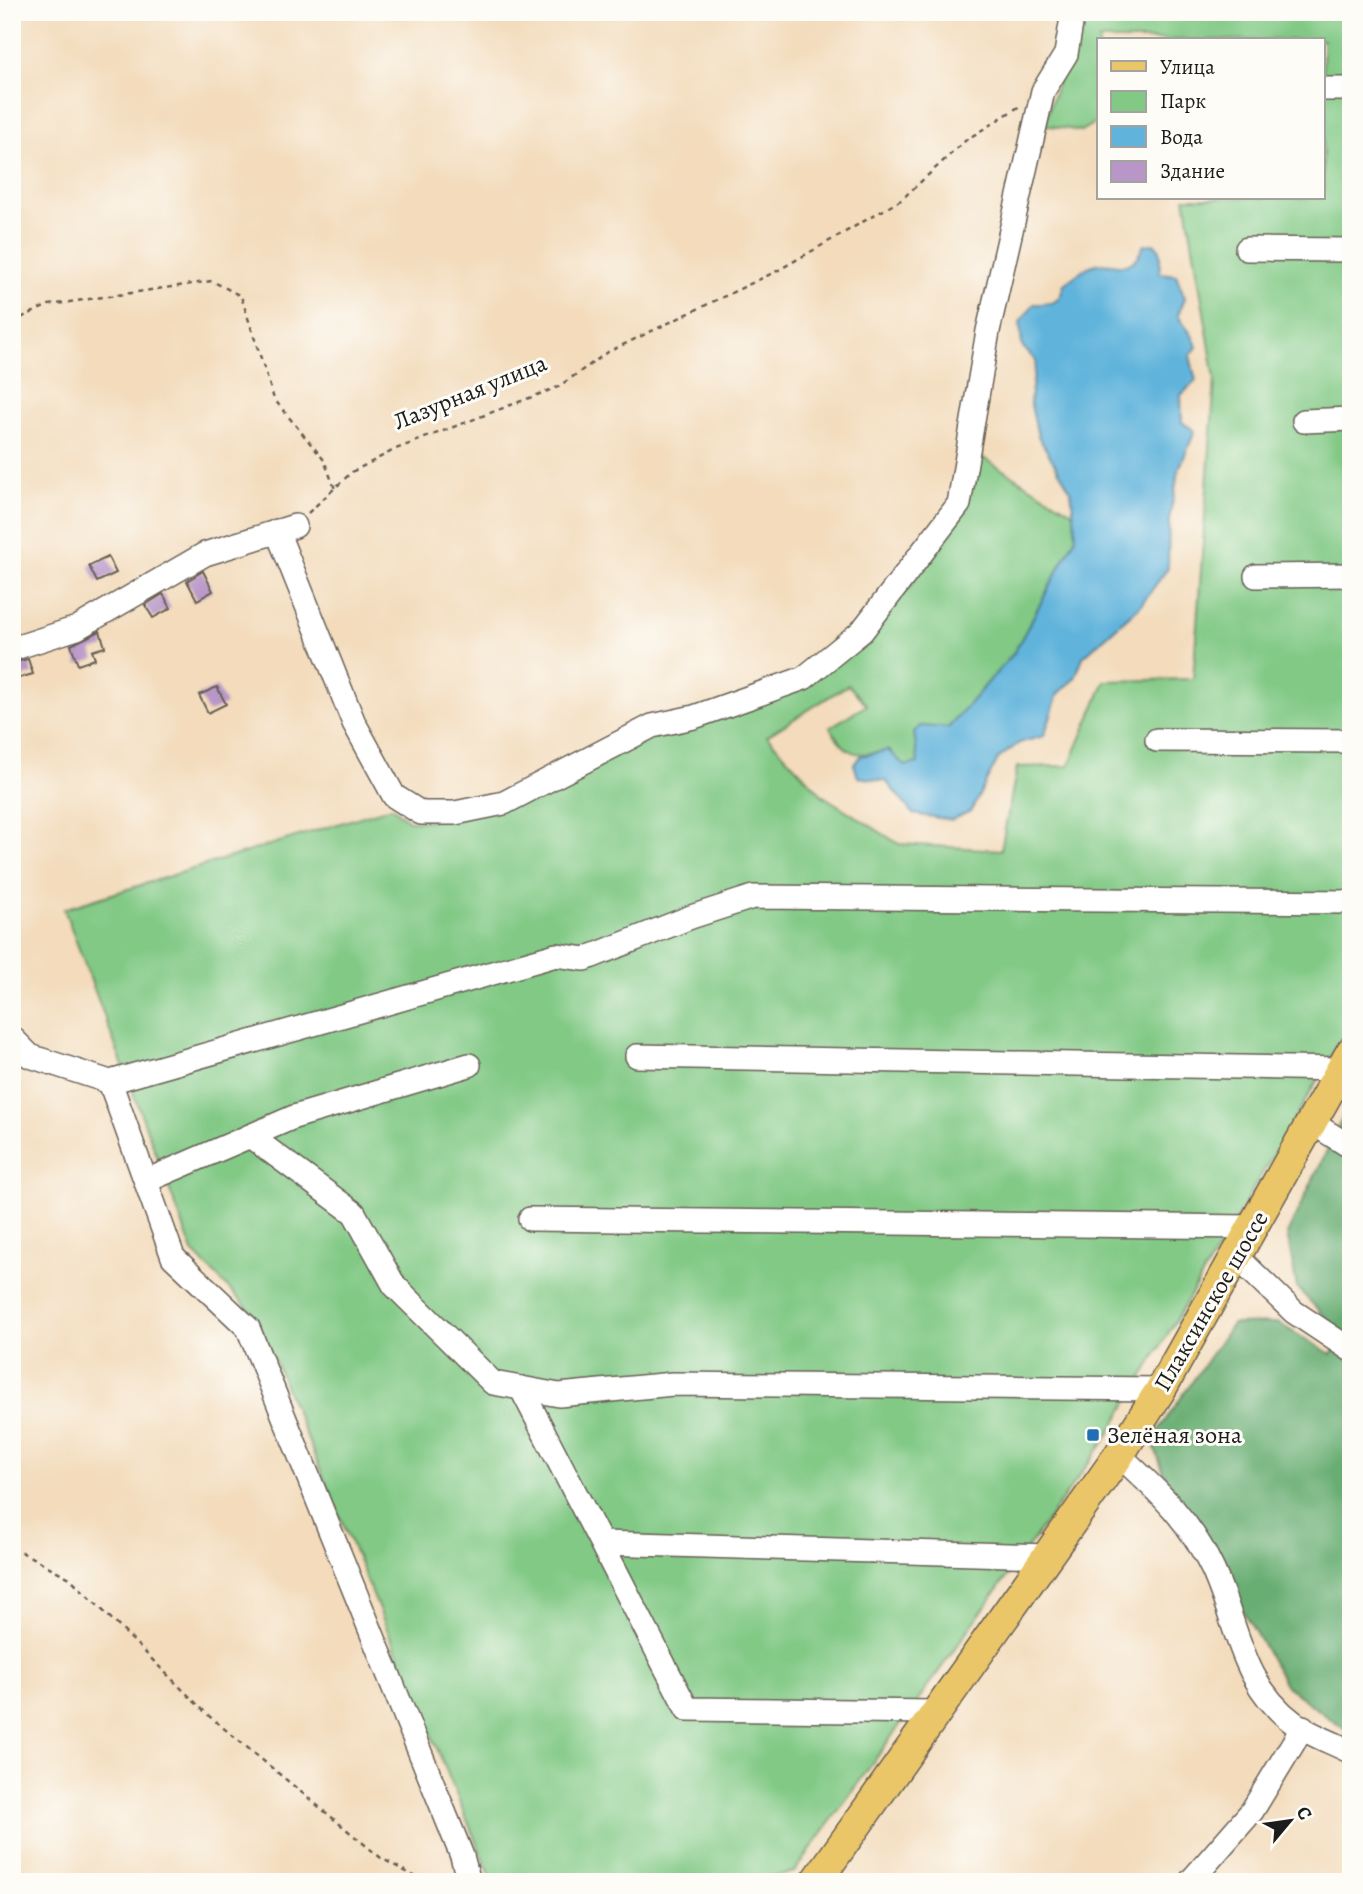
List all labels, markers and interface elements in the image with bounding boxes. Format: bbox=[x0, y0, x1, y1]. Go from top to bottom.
legend bbox=[1097, 38, 1324, 200]
text: Улица bbox=[1160, 53, 1215, 81]
text: Парк bbox=[1160, 87, 1206, 115]
text: Вода bbox=[1160, 123, 1203, 151]
text: Здание bbox=[1160, 157, 1225, 185]
street label: Лазурная улица bbox=[389, 347, 551, 437]
street label: Плаксинское шоссе bbox=[1146, 1205, 1276, 1397]
place label: Зелёная зона bbox=[1107, 1419, 1242, 1451]
marker: Зелёная зона bbox=[1085, 1427, 1101, 1443]
north arrow bbox=[1254, 1786, 1324, 1856]
text: С bbox=[1290, 1802, 1318, 1825]

